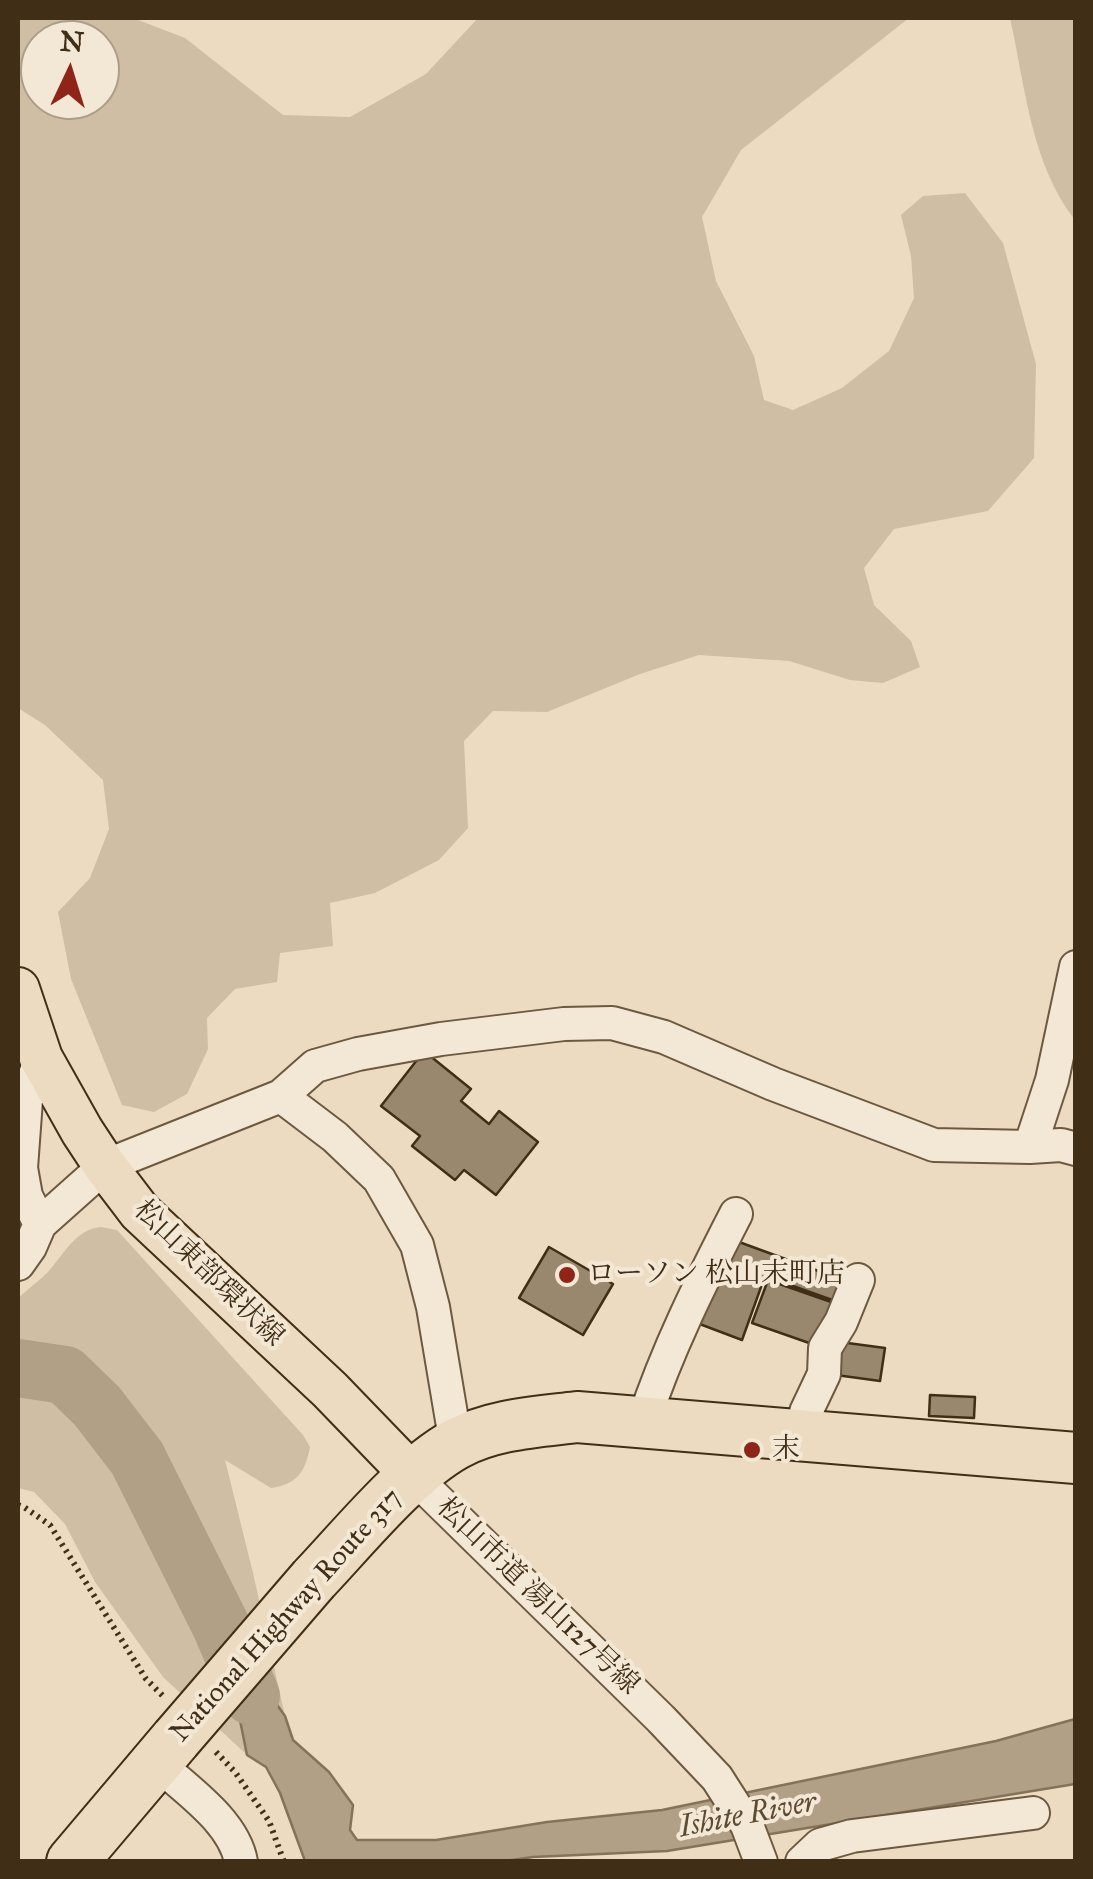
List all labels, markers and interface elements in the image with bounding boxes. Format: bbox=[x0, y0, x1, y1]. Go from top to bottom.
north arrow bbox=[20, 20, 120, 120]
text: N bbox=[59, 23, 85, 60]
street label: 松山東部環状線 bbox=[126, 1194, 290, 1354]
place label: ローソン 松山末町店 bbox=[587, 1258, 845, 1292]
marker: ローソン 松山末町店 bbox=[556, 1264, 578, 1286]
place label: 末 bbox=[772, 1433, 800, 1467]
marker: 末 bbox=[741, 1439, 763, 1461]
street label: National Highway Route 317 bbox=[164, 1482, 410, 1750]
street label: 松山市道 湯山127号線 bbox=[429, 1491, 645, 1703]
water label: Ishite River bbox=[676, 1785, 820, 1847]

